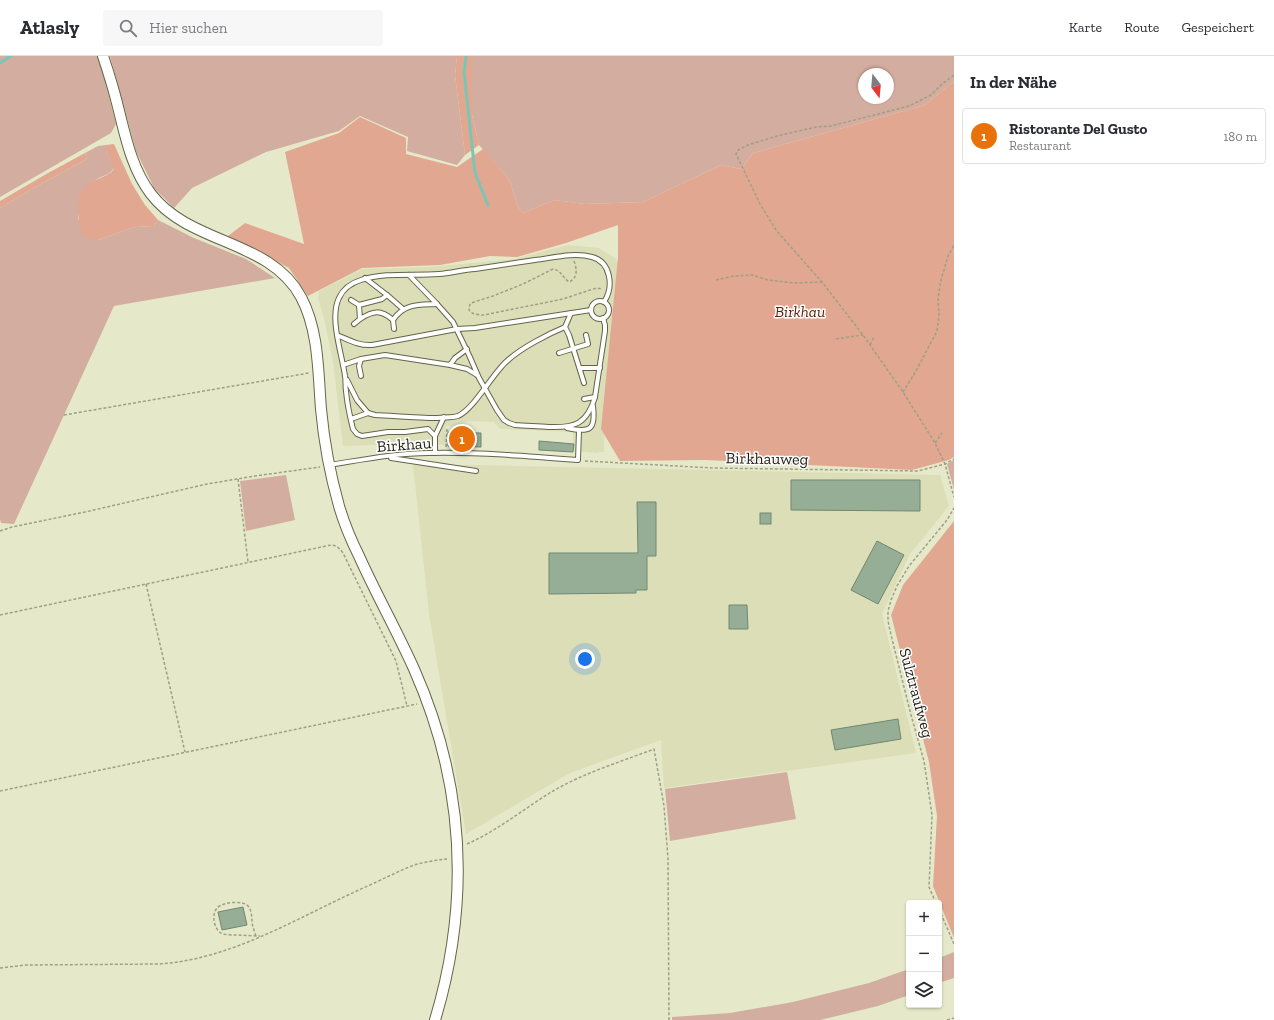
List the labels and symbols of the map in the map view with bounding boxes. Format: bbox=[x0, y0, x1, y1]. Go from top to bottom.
north arrow bbox=[858, 68, 894, 104]
park label: Birkhau bbox=[775, 302, 825, 321]
pin: 1 bbox=[449, 424, 475, 454]
street label: Birkhau bbox=[376, 433, 432, 456]
street label: Birkhauweg bbox=[725, 448, 809, 469]
street label: Sulztraufweg bbox=[895, 646, 938, 740]
your location bbox=[575, 649, 595, 669]

